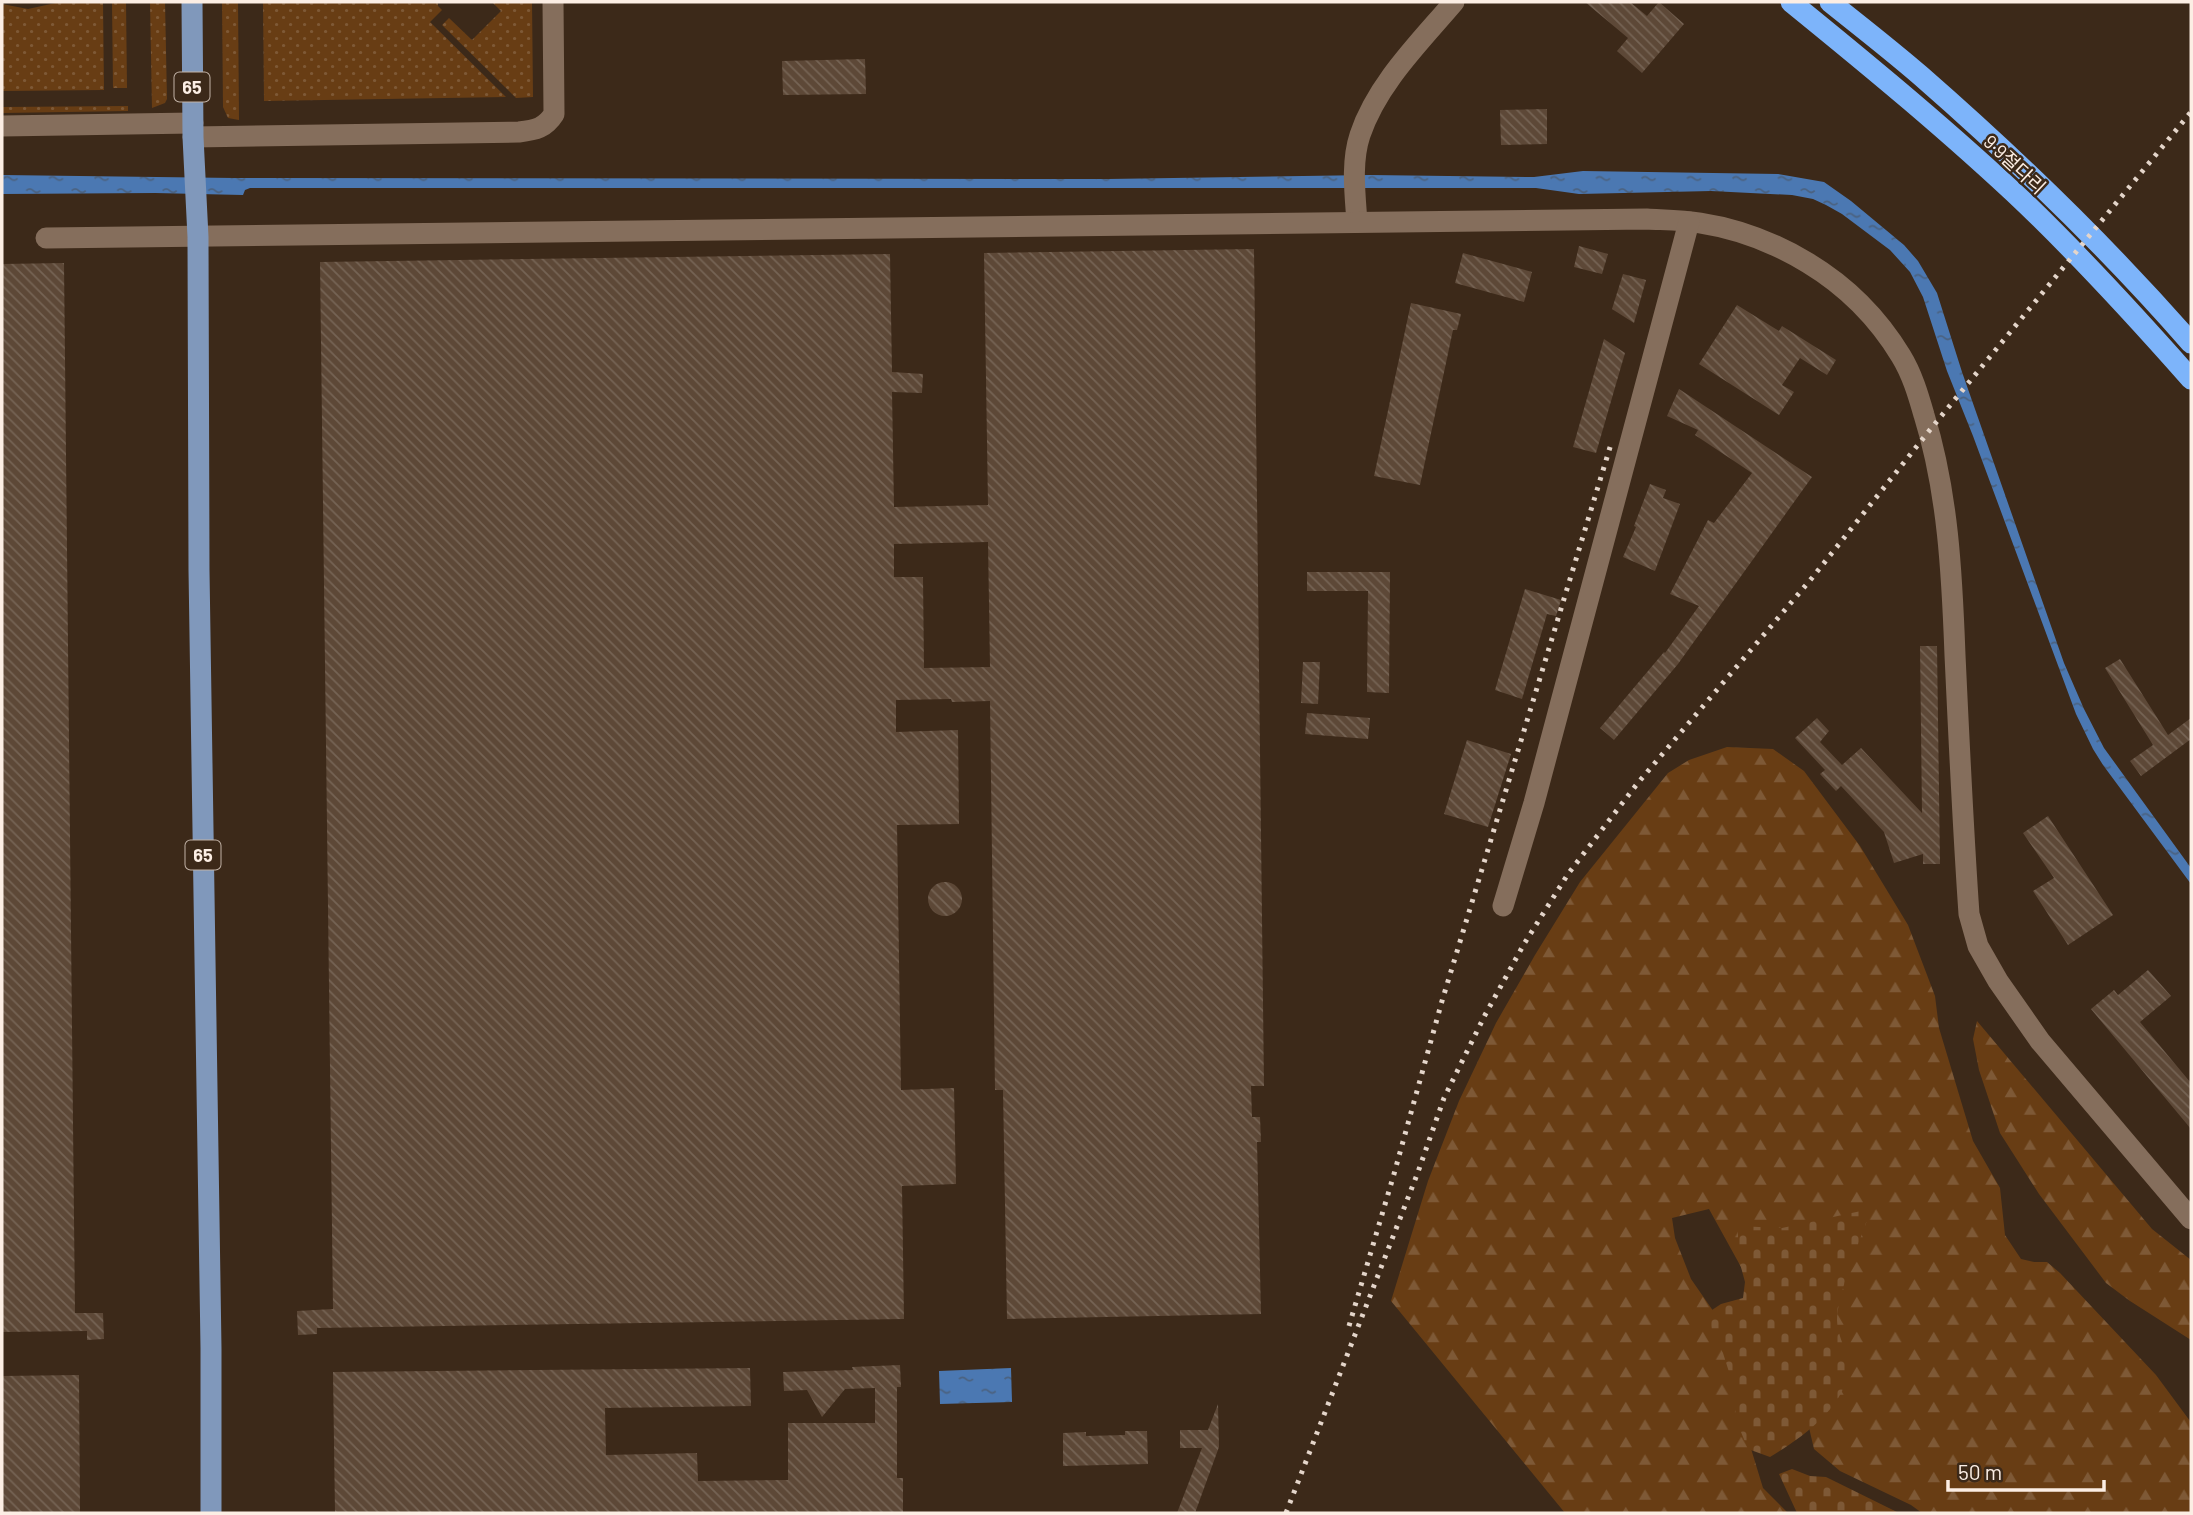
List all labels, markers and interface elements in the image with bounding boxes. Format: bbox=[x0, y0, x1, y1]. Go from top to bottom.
road number: 65 bbox=[174, 72, 210, 102]
street label: 9·9절다리 bbox=[1979, 130, 2051, 198]
road number: 65 bbox=[186, 840, 220, 870]
scale bar bbox=[1948, 1448, 2104, 1492]
text: 50 m bbox=[1958, 1459, 2002, 1484]

